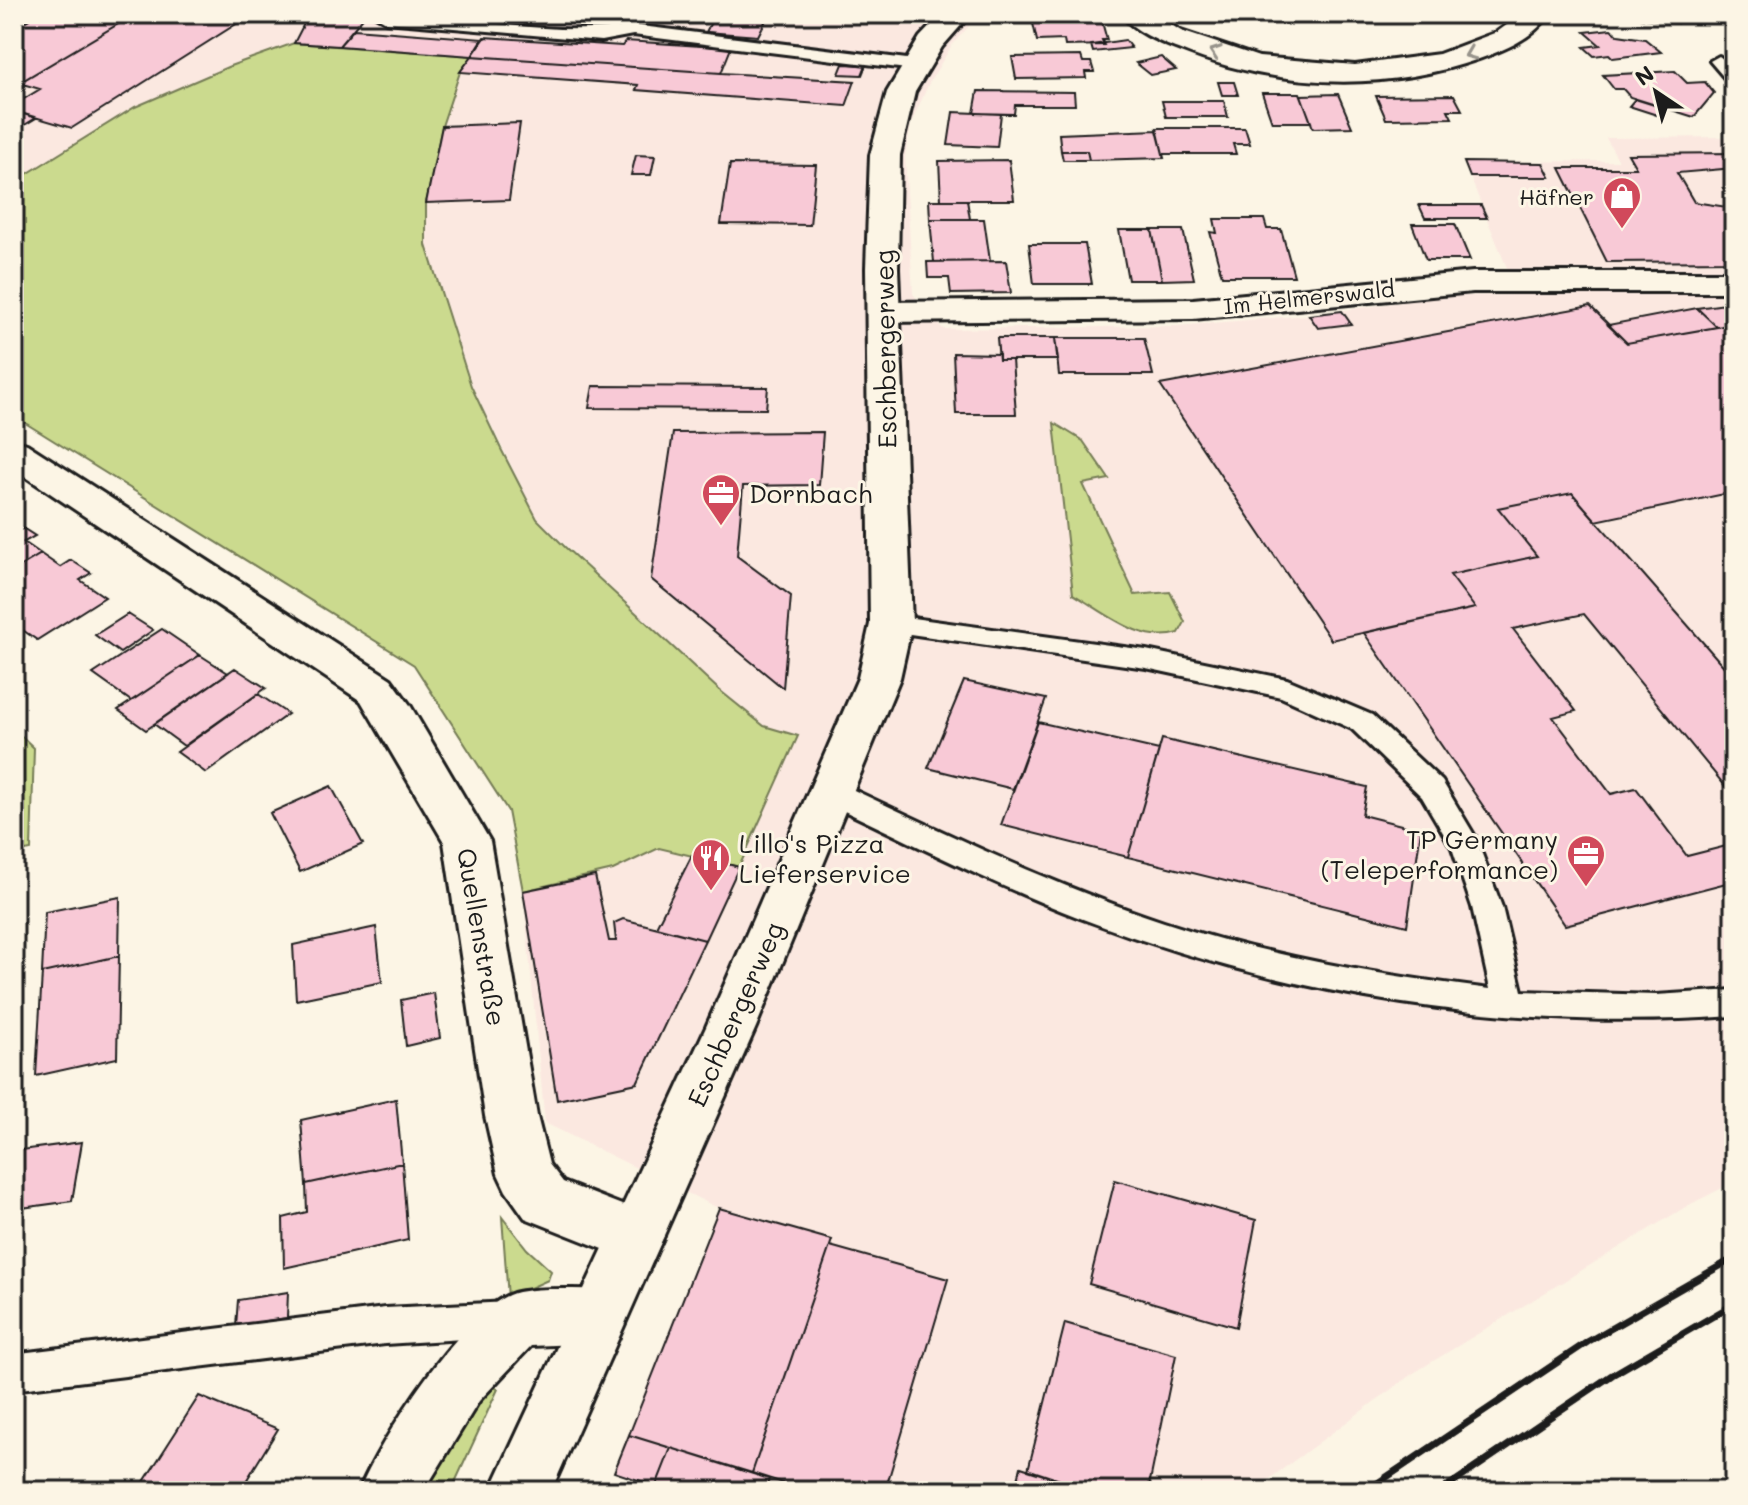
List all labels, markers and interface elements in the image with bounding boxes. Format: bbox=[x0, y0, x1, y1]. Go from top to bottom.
one-way arrow bbox=[1464, 44, 1478, 60]
one-way arrow bbox=[1209, 46, 1223, 62]
north arrow bbox=[1616, 52, 1696, 132]
text: N bbox=[1629, 59, 1659, 92]
shop icon: Häfner bbox=[1601, 175, 1643, 230]
place label: Häfner bbox=[1519, 182, 1594, 211]
street label: Eschbergerweg bbox=[866, 249, 904, 449]
street label: Im Helmerswald bbox=[1222, 274, 1396, 320]
office icon: Dornbach bbox=[700, 472, 742, 527]
place label: Dornbach bbox=[749, 476, 872, 510]
place label: TP Germany (Teleperformance) bbox=[1321, 822, 1558, 886]
place label: Lillo's Pizza Lieferservice bbox=[739, 826, 911, 890]
office icon: TP Germany (Teleperformance) bbox=[1565, 833, 1607, 888]
restaurant icon: Lillo's Pizza Lieferservice bbox=[690, 837, 732, 892]
street label: Quellenstraße bbox=[450, 845, 514, 1029]
street label: Eschbergerweg bbox=[679, 916, 791, 1112]

